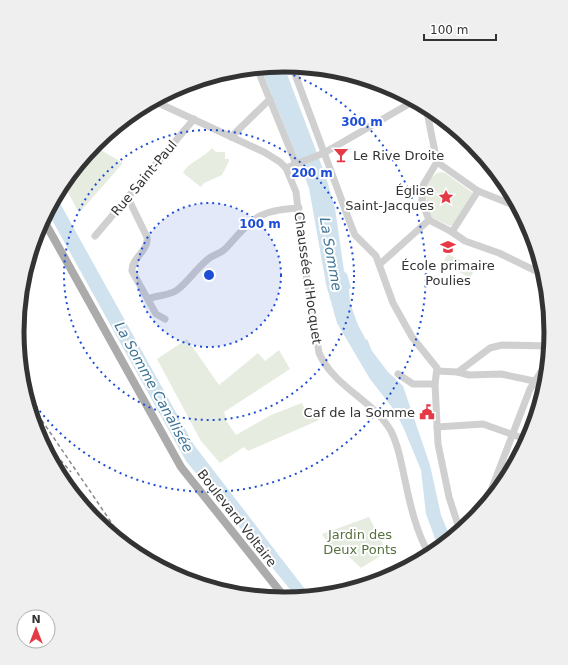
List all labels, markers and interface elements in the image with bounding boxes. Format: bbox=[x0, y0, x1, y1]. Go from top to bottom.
scale bar bbox=[424, 16, 496, 42]
text: 100 m bbox=[430, 23, 468, 37]
text: 300 m bbox=[341, 115, 383, 129]
street label: Rue Saint-Paul bbox=[108, 137, 180, 219]
bar icon: Le Rive Droite bbox=[332, 146, 350, 164]
place label: Le Rive Droite bbox=[353, 148, 444, 163]
text: 200 m bbox=[291, 166, 333, 180]
place label: Église Saint-Jacques bbox=[345, 183, 434, 213]
place icon: Église Saint-Jacques bbox=[437, 188, 455, 206]
street label: Chaussée d'Hocquet bbox=[291, 211, 325, 345]
water label: La Somme bbox=[317, 216, 345, 292]
text: 100 m bbox=[239, 217, 281, 231]
school or university icon: École primaire Poulies bbox=[439, 238, 457, 256]
place label: École primaire Poulies bbox=[401, 258, 495, 288]
centre of rings bbox=[202, 268, 216, 282]
water label: La Somme Canalisée bbox=[111, 319, 197, 455]
public building icon: Caf de la Somme bbox=[418, 403, 436, 421]
place label: Caf de la Somme bbox=[304, 405, 415, 420]
street label: Boulevard Voltaire bbox=[194, 466, 280, 570]
park label: Jardin des Deux Ponts bbox=[323, 527, 397, 557]
north arrow bbox=[16, 609, 56, 649]
text: N bbox=[31, 613, 41, 626]

